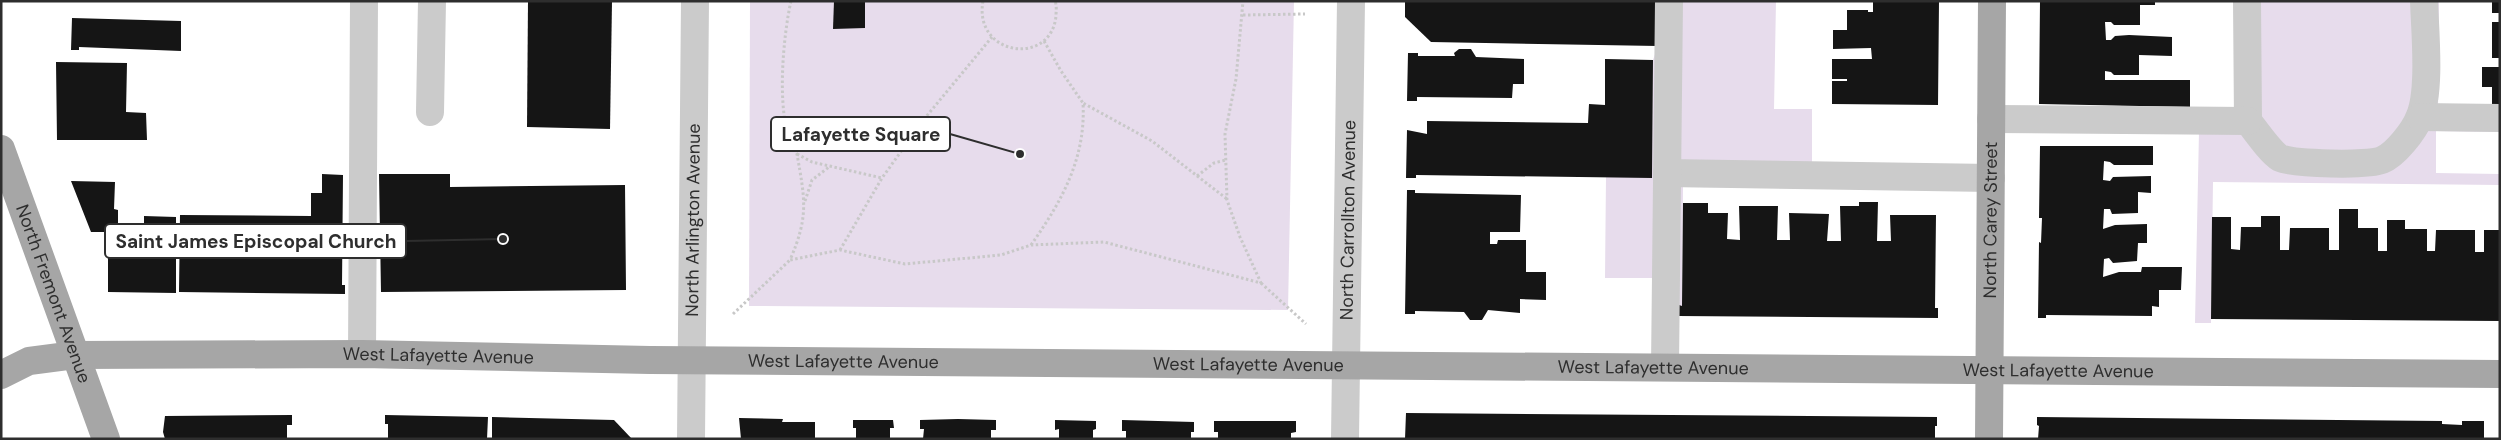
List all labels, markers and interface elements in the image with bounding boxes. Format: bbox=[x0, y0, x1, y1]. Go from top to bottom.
callout: Lafayette Square bbox=[771, 117, 950, 151]
street label: North Carrollton Avenue bbox=[1335, 120, 1361, 320]
text: Lafayette Square bbox=[781, 122, 941, 147]
street label: North Arlington Avenue bbox=[680, 123, 706, 317]
street label: North Carey Street bbox=[1978, 142, 2003, 298]
street label: North Fremont Avenue bbox=[10, 201, 97, 386]
callout: Saint James Episcopal Church bbox=[105, 224, 406, 258]
text: Saint James Episcopal Church bbox=[116, 229, 396, 254]
street label: West Lafayette Avenue bbox=[343, 342, 534, 370]
street label: West Lafayette Avenue bbox=[748, 349, 939, 374]
street label: West Lafayette Avenue bbox=[1153, 352, 1344, 377]
street label: West Lafayette Avenue bbox=[1558, 355, 1749, 380]
street label: West Lafayette Avenue bbox=[1963, 358, 2154, 383]

